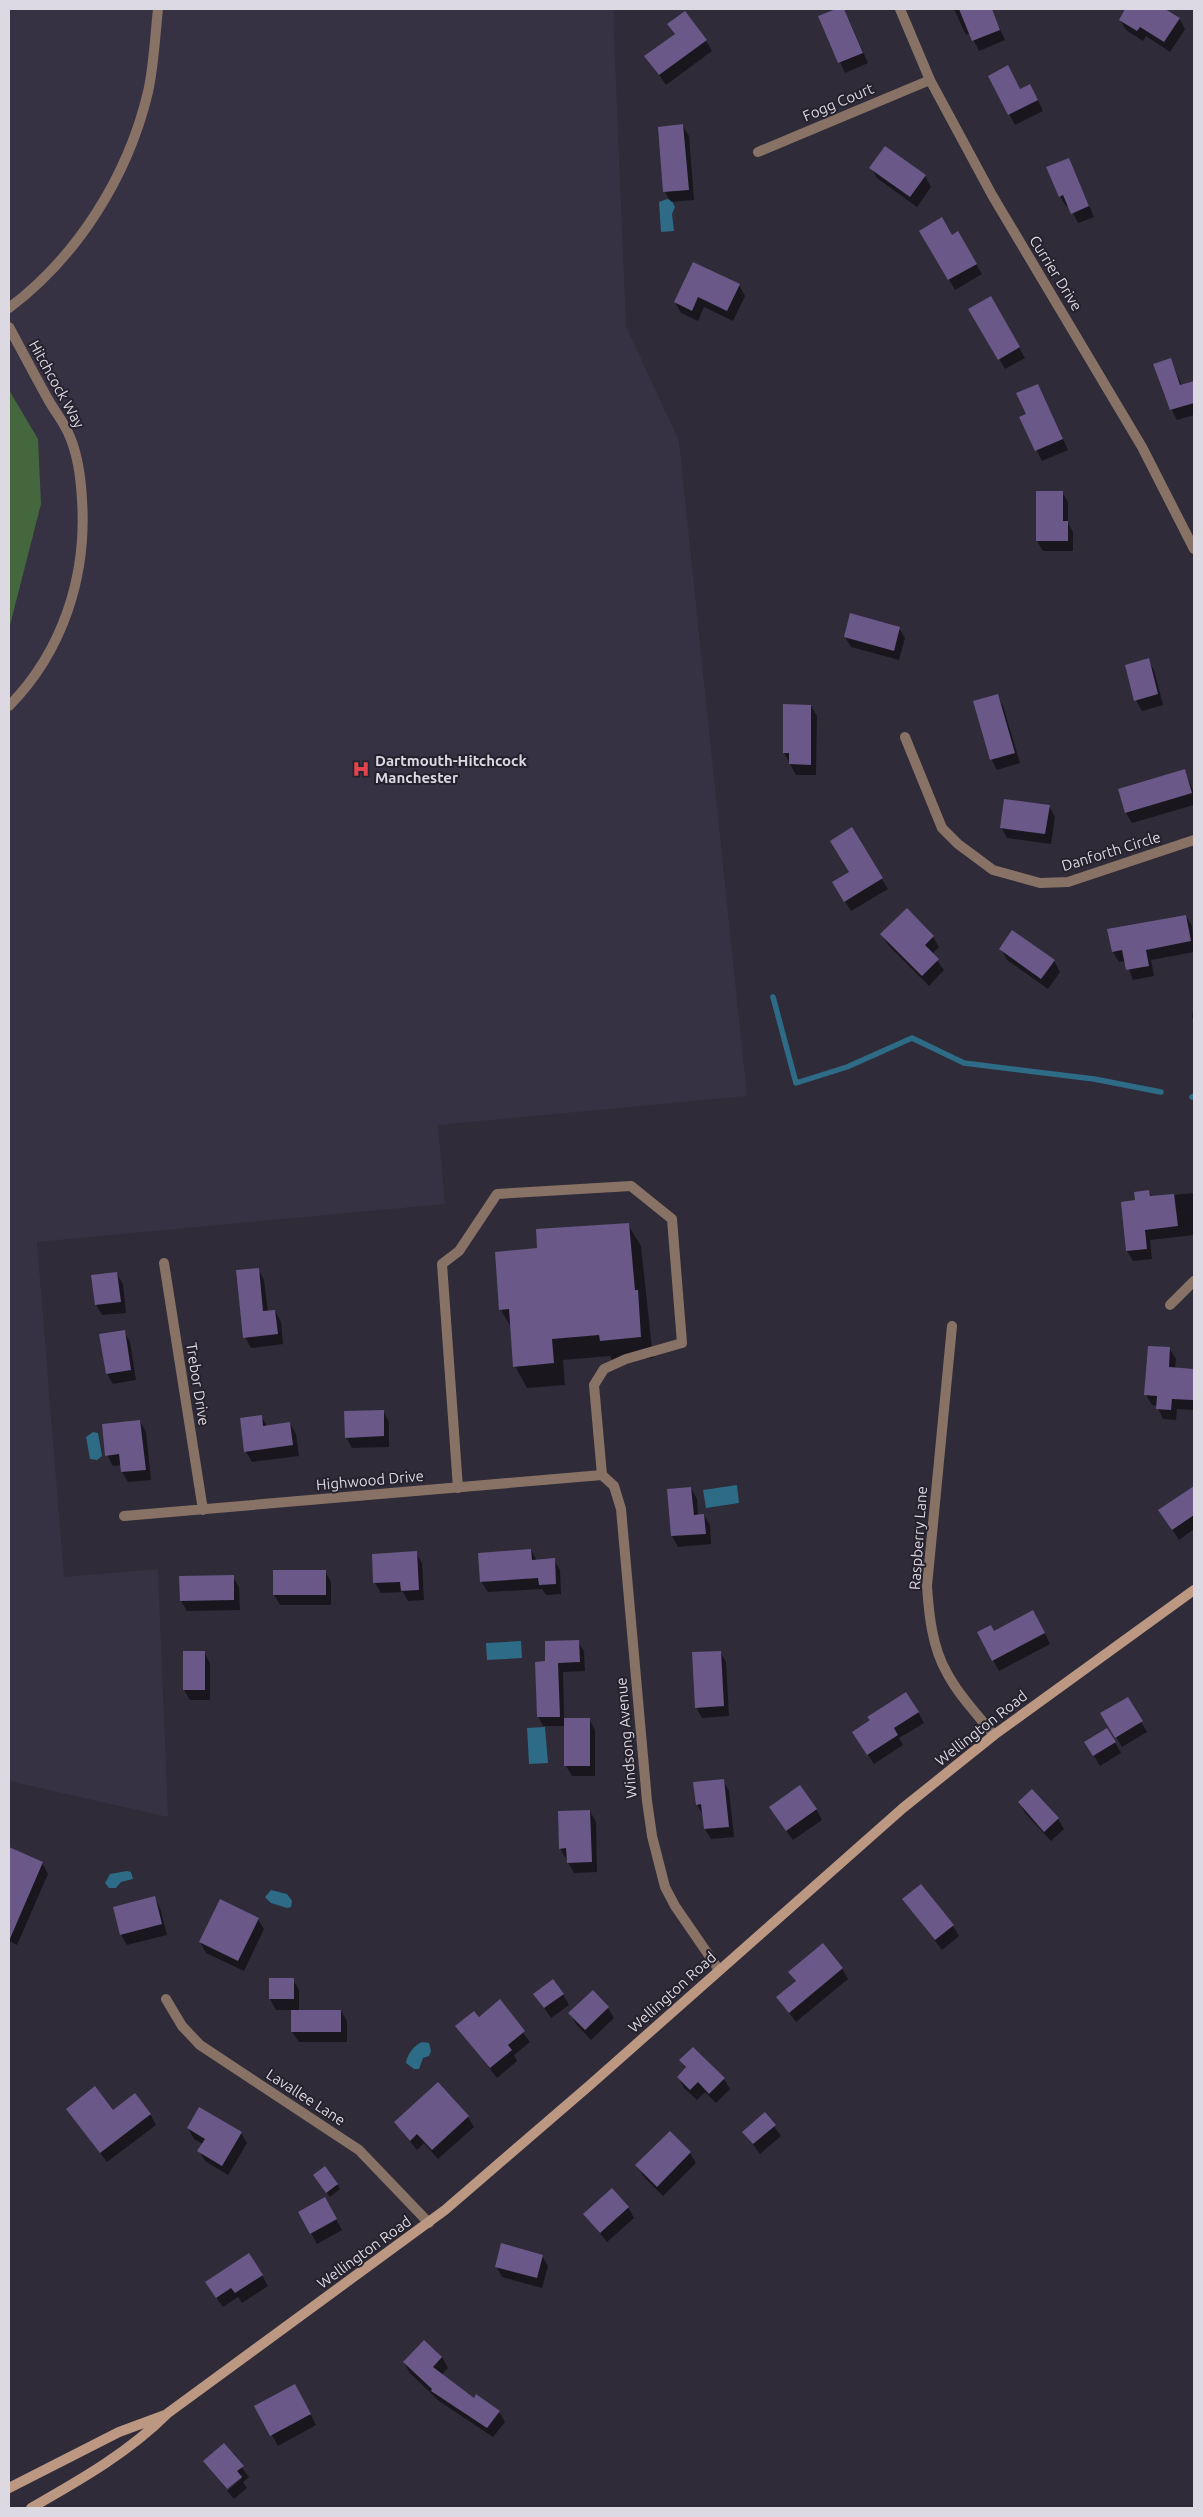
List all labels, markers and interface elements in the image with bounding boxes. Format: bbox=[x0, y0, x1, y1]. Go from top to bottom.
street label: Fogg Court bbox=[800, 79, 876, 125]
street label: Currier Drive bbox=[1026, 232, 1086, 314]
street label: Hitchcock Way bbox=[26, 337, 88, 431]
place label: Dartmouth-Hitchcock Manchester bbox=[375, 752, 527, 786]
hospital icon: Dartmouth-Hitchcock Manchester bbox=[351, 759, 371, 779]
street label: Danforth Circle bbox=[1059, 828, 1163, 874]
street label: Trebor Drive bbox=[183, 1341, 213, 1427]
street label: Highwood Drive bbox=[315, 1467, 425, 1493]
street label: Raspberry Lane bbox=[906, 1486, 930, 1590]
street label: Windsong Avenue bbox=[612, 1677, 640, 1799]
street label: Wellington Road bbox=[932, 1687, 1030, 1769]
street label: Wellington Road bbox=[625, 1948, 719, 2036]
street label: Lavallee Lane bbox=[263, 2065, 349, 2129]
street label: Wellington Road bbox=[314, 2212, 414, 2292]

